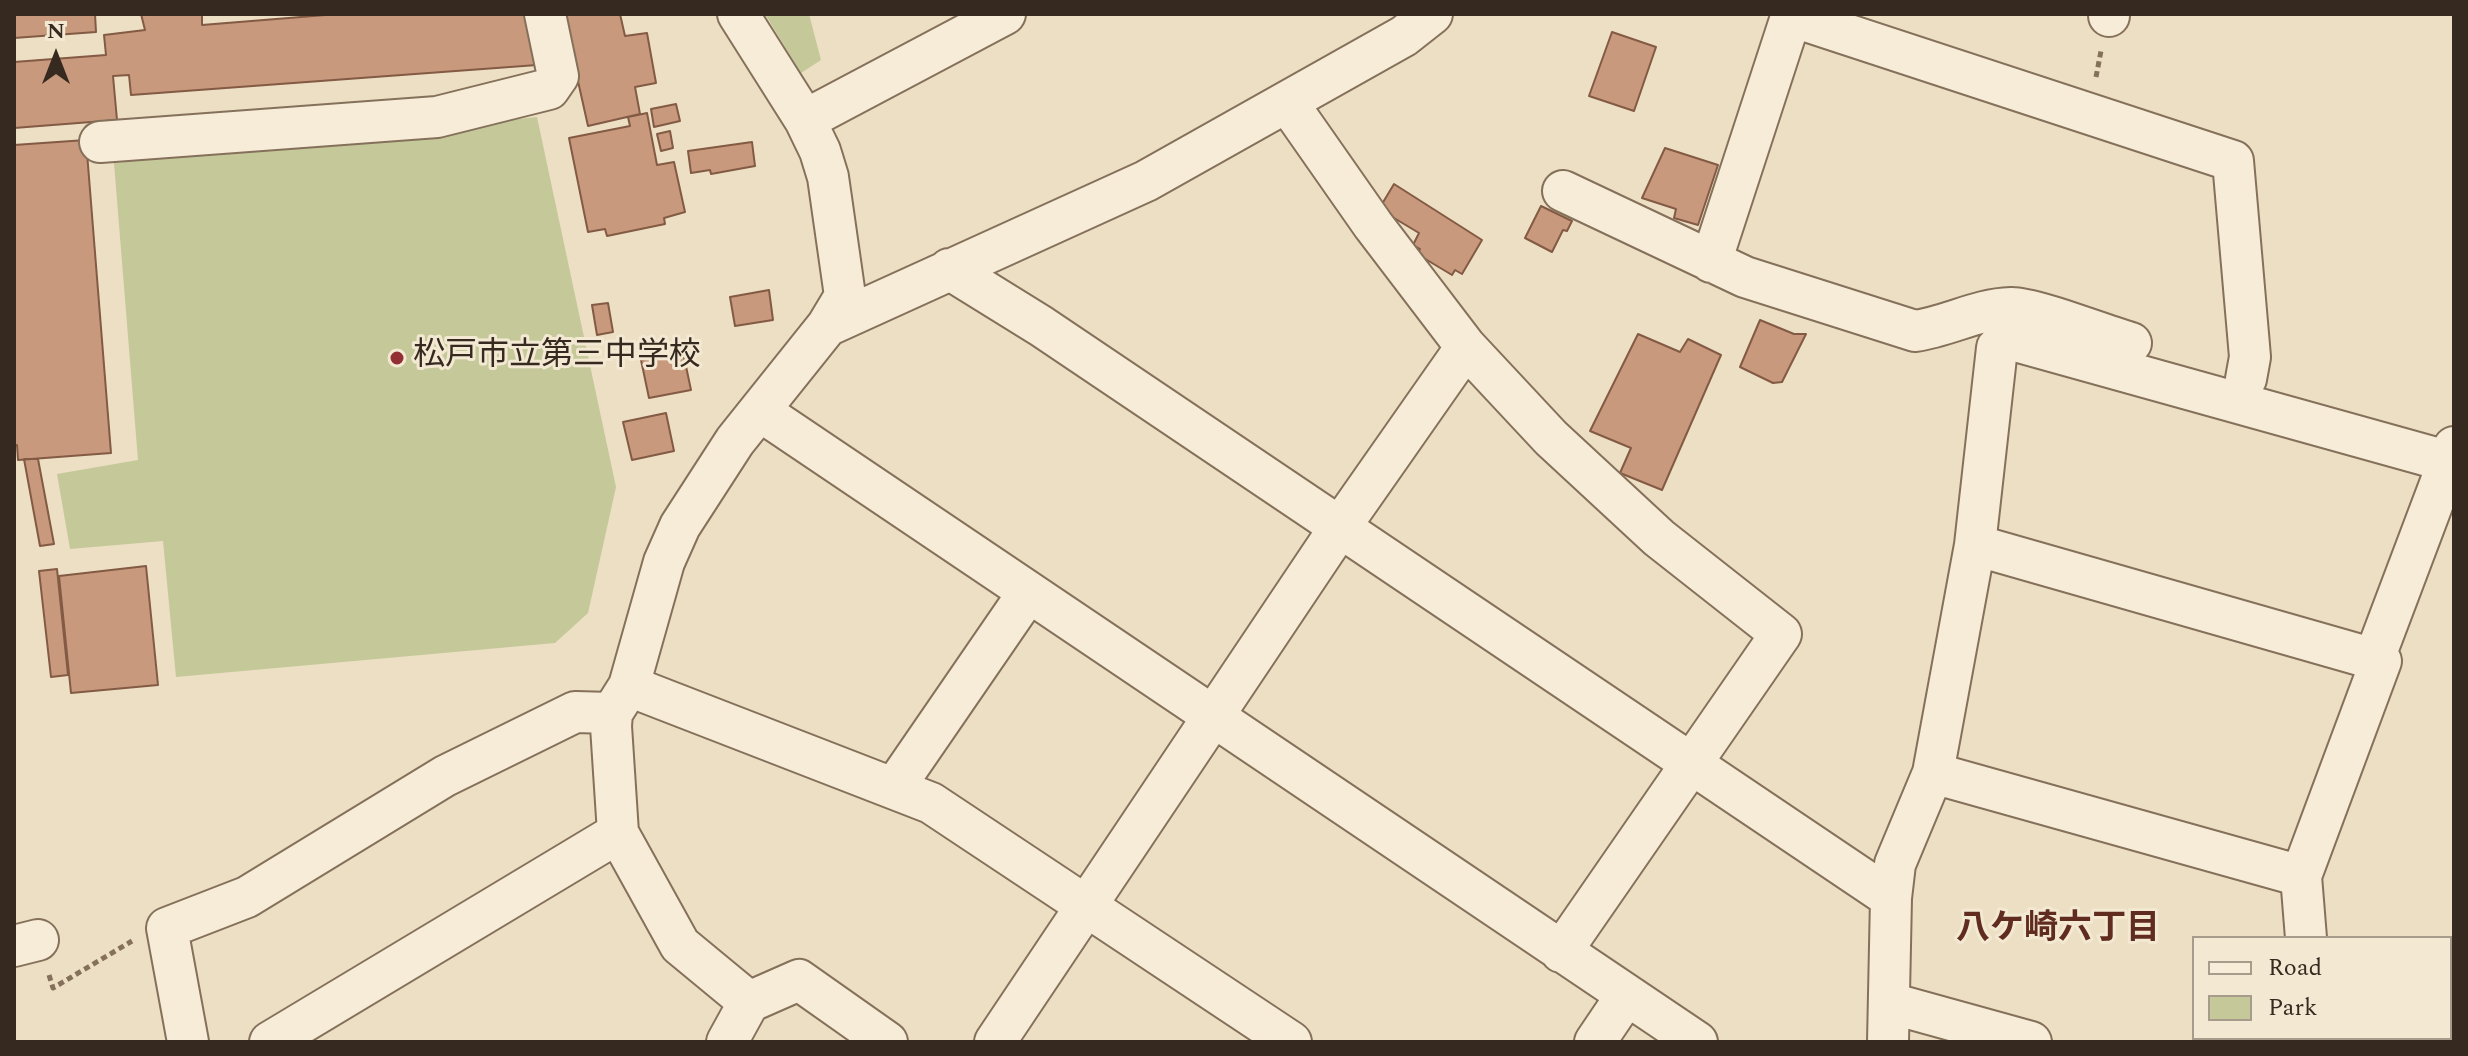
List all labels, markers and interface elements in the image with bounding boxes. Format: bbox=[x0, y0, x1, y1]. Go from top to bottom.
text: N bbox=[47, 15, 65, 48]
north arrow bbox=[16, 16, 96, 96]
place label: 松戸市立第三中学校 bbox=[413, 339, 701, 377]
marker: 松戸市立第三中学校 bbox=[388, 349, 406, 367]
district label: 八ケ崎六丁目 bbox=[1956, 911, 2160, 951]
legend bbox=[2192, 936, 2452, 1040]
text: Road bbox=[2268, 950, 2322, 986]
text: Park bbox=[2268, 990, 2318, 1026]

